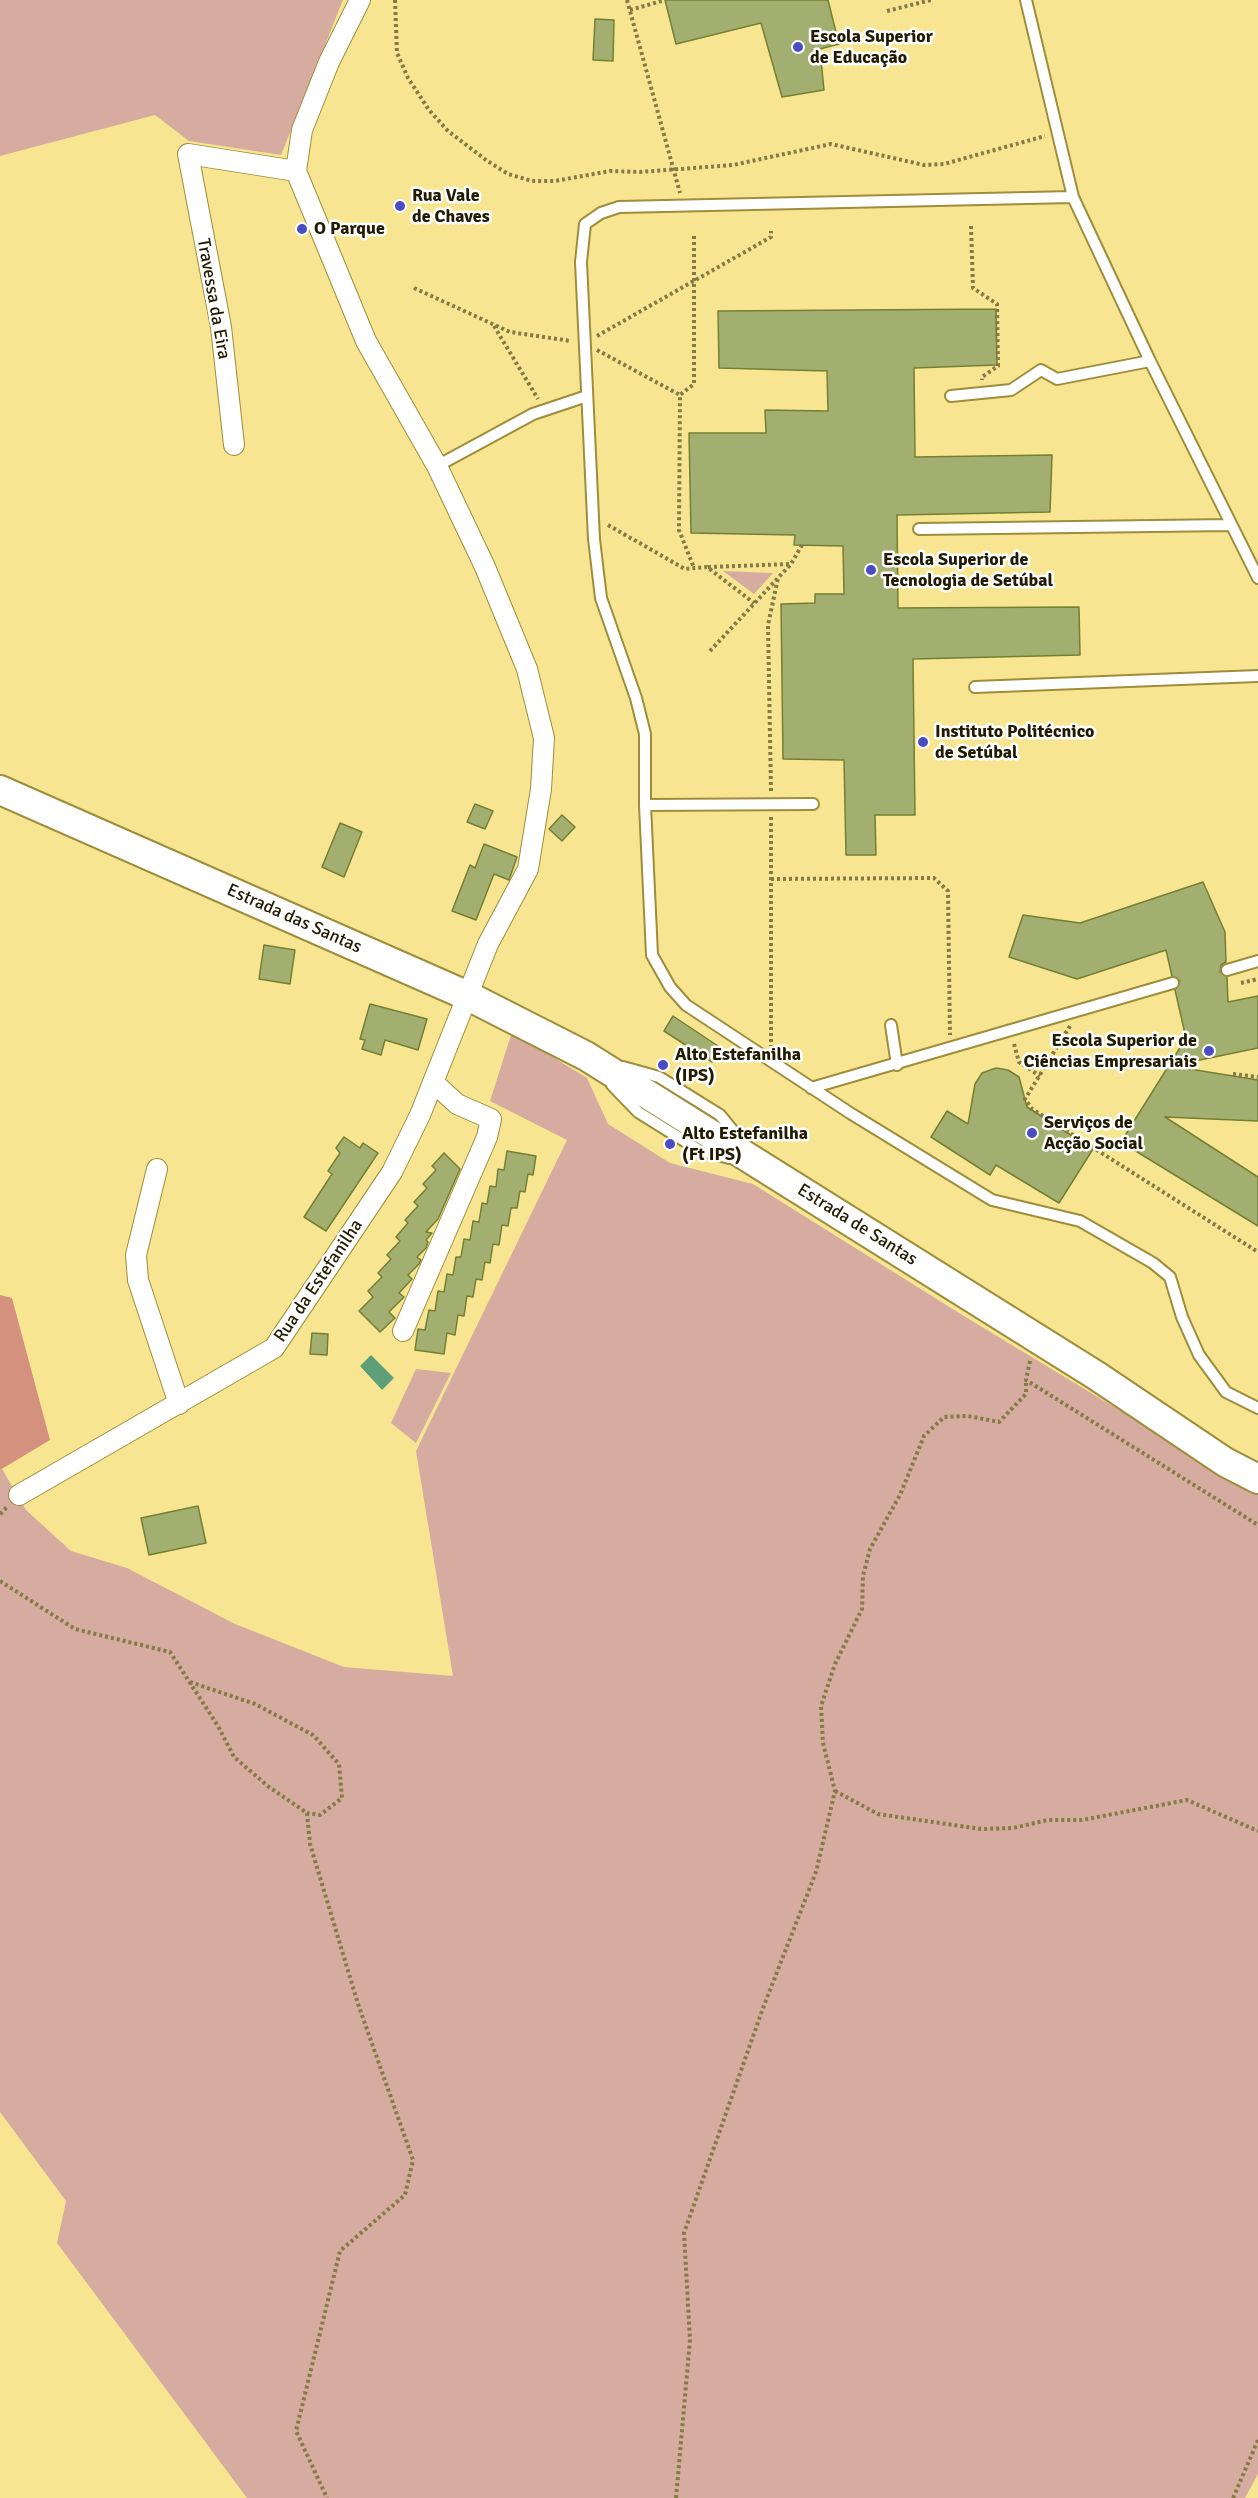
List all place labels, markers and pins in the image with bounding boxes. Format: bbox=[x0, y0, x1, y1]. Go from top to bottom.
place label: Escola Superior de Educação bbox=[810, 26, 933, 68]
marker: Escola Superior de Educação bbox=[791, 40, 805, 54]
place label: Rua Vale de Chaves bbox=[412, 185, 490, 228]
marker: Rua Vale de Chaves bbox=[393, 199, 407, 213]
place label: O Parque bbox=[314, 218, 385, 240]
marker: O Parque bbox=[295, 222, 309, 236]
place label: Escola Superior de Tecnologia de Setúbal bbox=[883, 549, 1053, 592]
marker: Escola Superior de Tecnologia de Setúbal bbox=[864, 563, 878, 577]
place label: Instituto Politécnico de Setúbal bbox=[935, 721, 1094, 764]
marker: Instituto Politécnico de Setúbal bbox=[916, 735, 930, 749]
place label: Escola Superior de Ciências Empresariais bbox=[1024, 1030, 1197, 1072]
place label: Alto Estefanilha (IPS) bbox=[675, 1044, 801, 1086]
marker: Escola Superior de Ciências Empresariais bbox=[1202, 1044, 1216, 1058]
marker: Alto Estefanilha (IPS) bbox=[656, 1058, 670, 1072]
place label: Serviços de Acção Social bbox=[1044, 1112, 1143, 1154]
place label: Alto Estefanilha (Ft IPS) bbox=[682, 1123, 808, 1166]
marker: Serviços de Acção Social bbox=[1025, 1126, 1039, 1140]
marker: Alto Estefanilha (Ft IPS) bbox=[663, 1137, 677, 1151]

